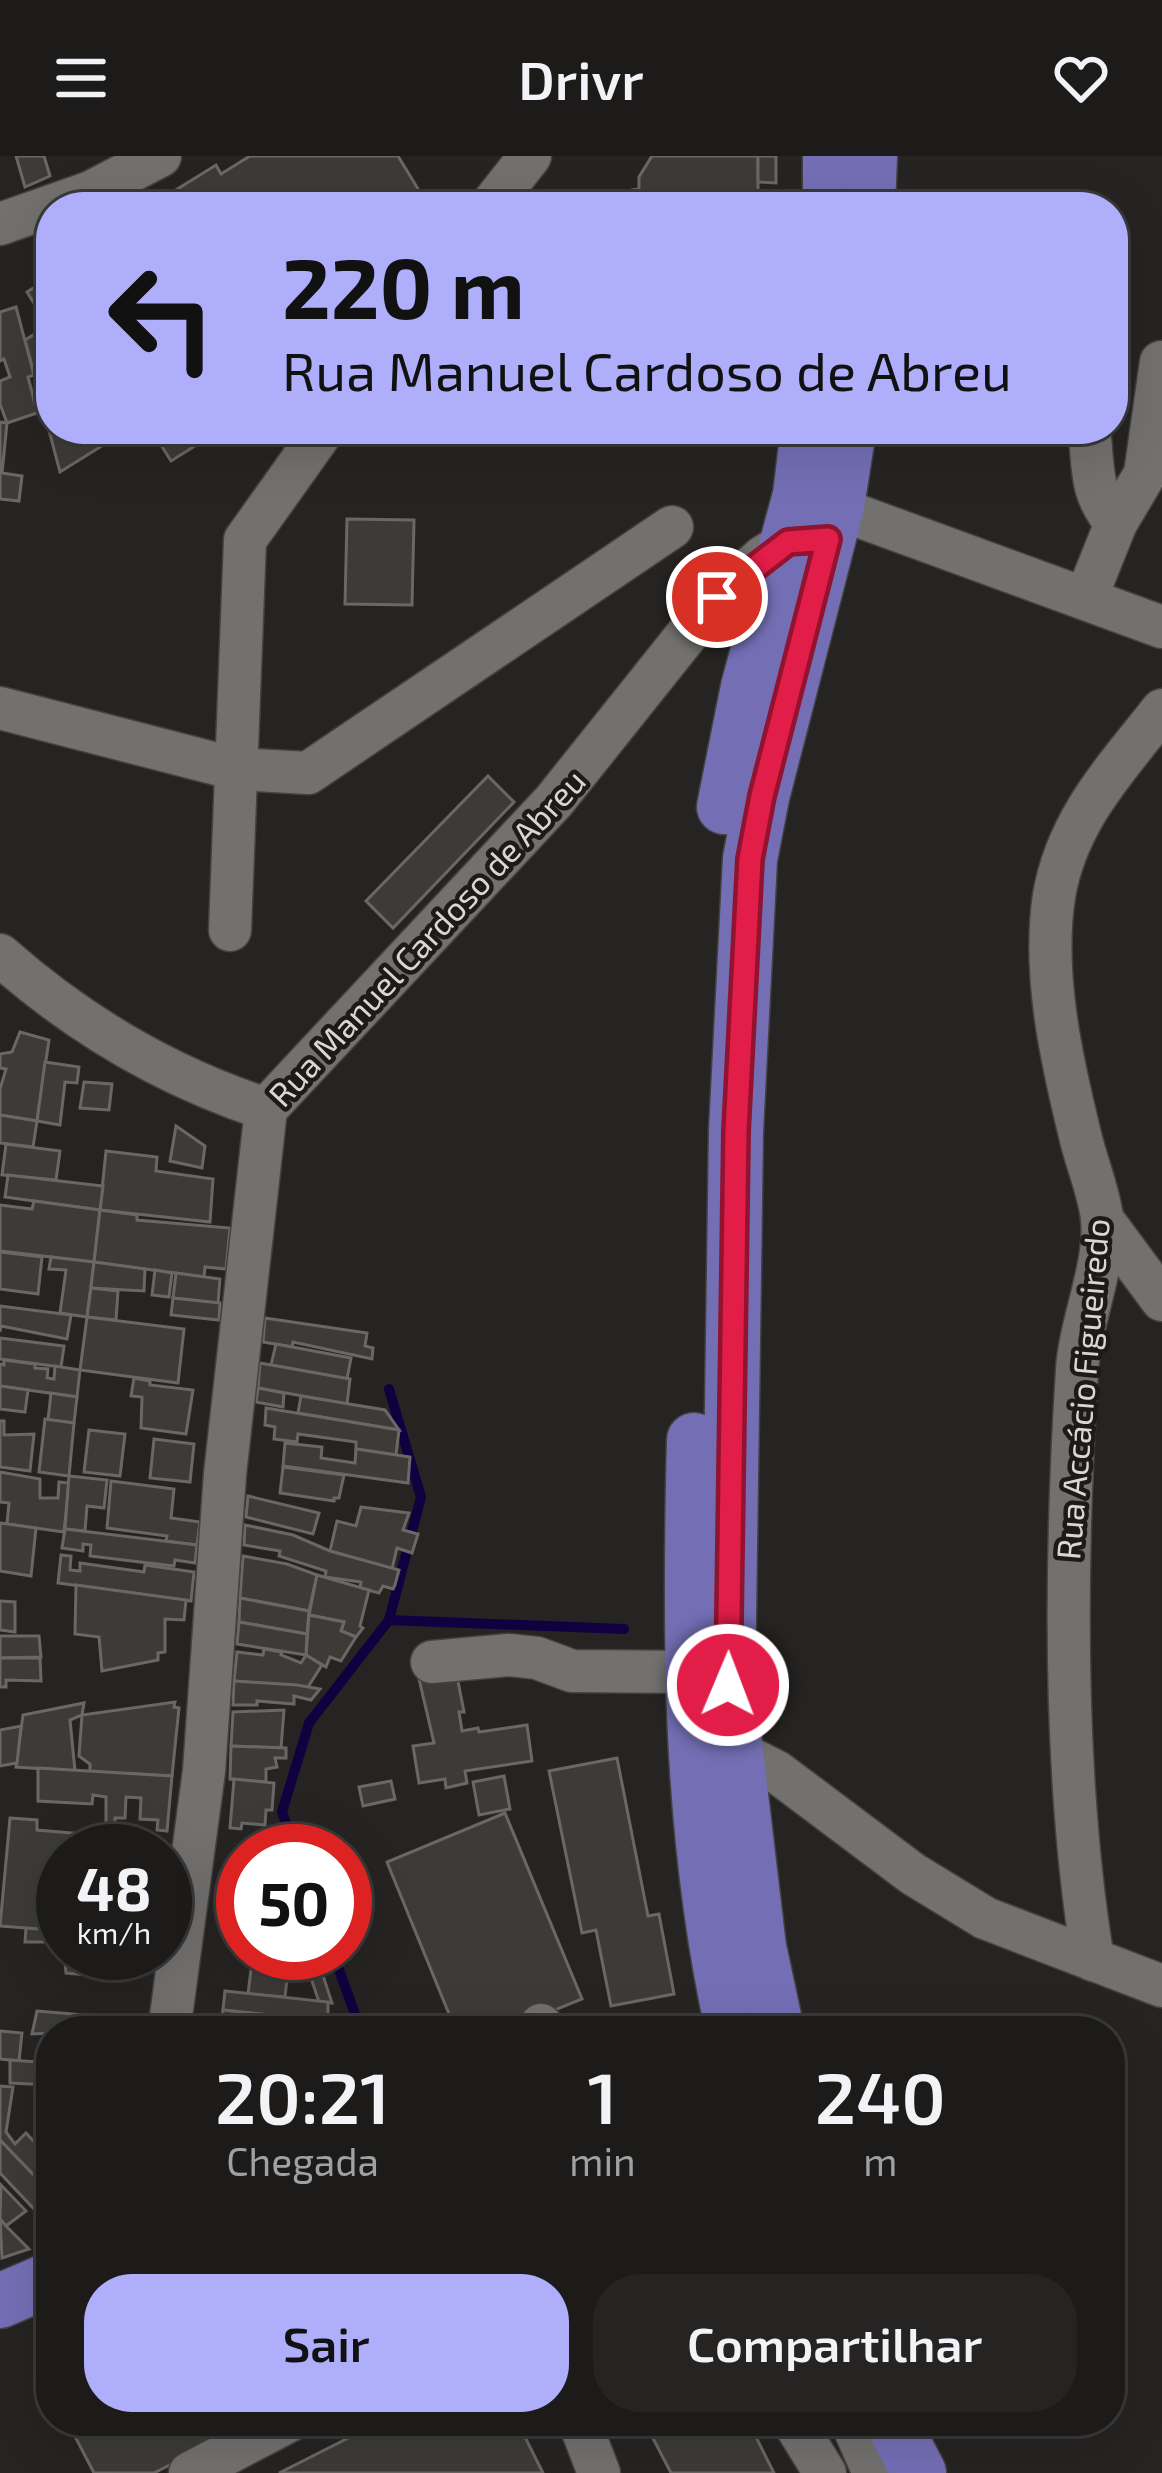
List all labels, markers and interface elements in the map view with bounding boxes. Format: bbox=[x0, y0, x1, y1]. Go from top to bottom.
icon: menu bbox=[48, 45, 114, 111]
icon: heart bbox=[1048, 45, 1114, 111]
text: Drivr bbox=[518, 46, 644, 111]
text: 220 m bbox=[282, 235, 525, 336]
icon: left bbox=[84, 240, 240, 396]
text: Rua Manuel Cardoso de Abreu bbox=[282, 337, 1012, 402]
pin bbox=[666, 546, 768, 648]
icon: arrive bbox=[684, 564, 750, 630]
street label: Rua Manuel Cardoso de Abreu bbox=[260, 761, 593, 1114]
street label: Rua Accácio Figueiredo bbox=[1047, 1217, 1117, 1561]
position arrow bbox=[665, 1622, 791, 1748]
speed limit sign: 50 bbox=[216, 1824, 372, 1980]
text: 48 bbox=[76, 1851, 152, 1923]
text: km/h bbox=[77, 1914, 151, 1950]
text: 20:21 bbox=[215, 2052, 390, 2138]
text: 1 bbox=[587, 2052, 618, 2138]
text: 240 bbox=[815, 2052, 946, 2138]
text: Chegada bbox=[226, 2137, 379, 2184]
text: min bbox=[569, 2137, 636, 2184]
text: m bbox=[863, 2137, 897, 2184]
button: Sair bbox=[84, 2274, 569, 2412]
button: Compartilhar bbox=[593, 2274, 1077, 2412]

